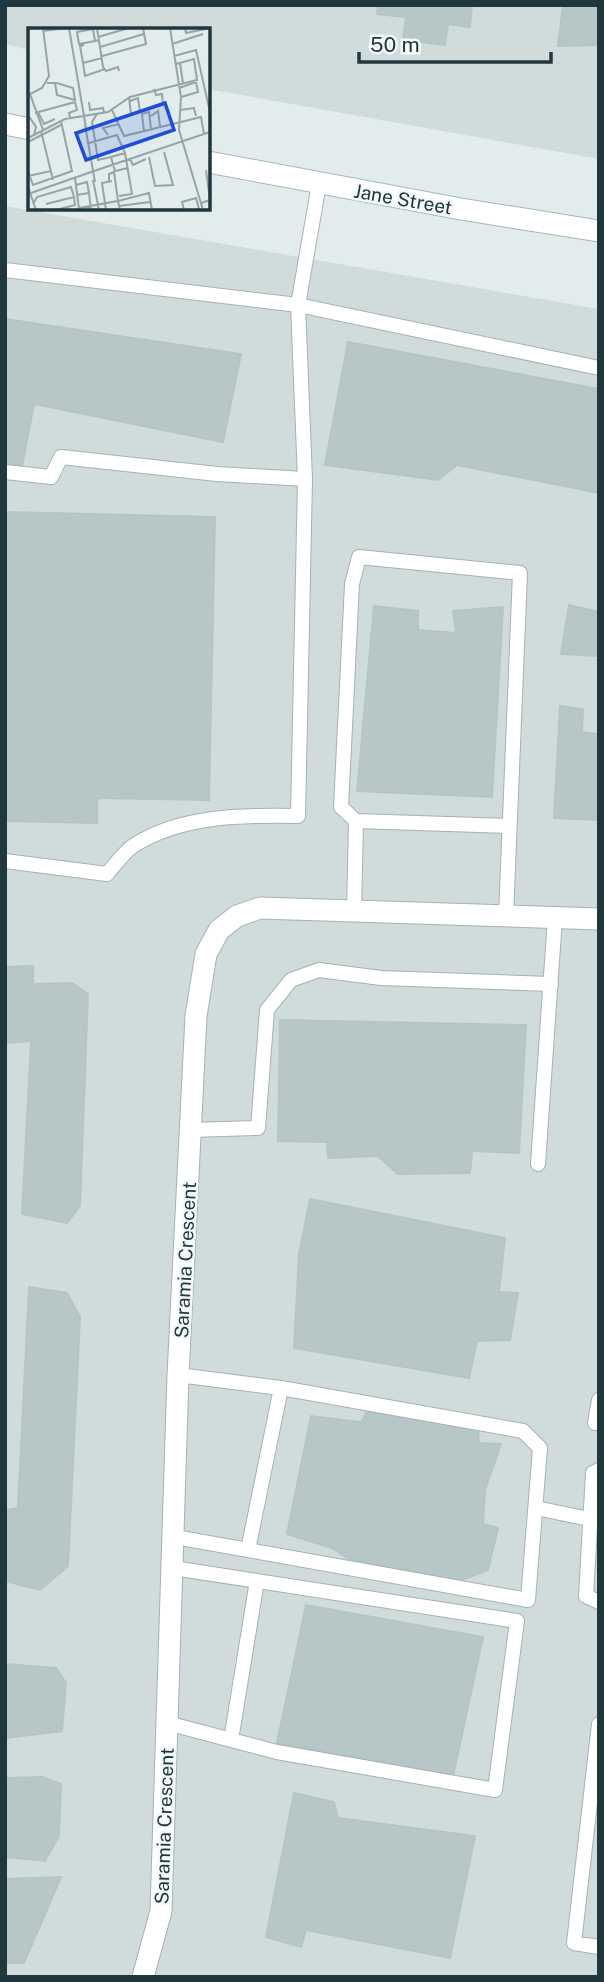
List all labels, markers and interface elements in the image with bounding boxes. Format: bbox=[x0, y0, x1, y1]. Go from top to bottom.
scale bar bbox=[359, 21, 552, 65]
inset map bbox=[28, 28, 210, 210]
text: 50 m bbox=[370, 32, 420, 57]
street label: Jane Street bbox=[352, 180, 454, 218]
street label: Saramia Crescent bbox=[170, 1181, 200, 1339]
street label: Saramia Crescent bbox=[150, 1747, 178, 1905]

